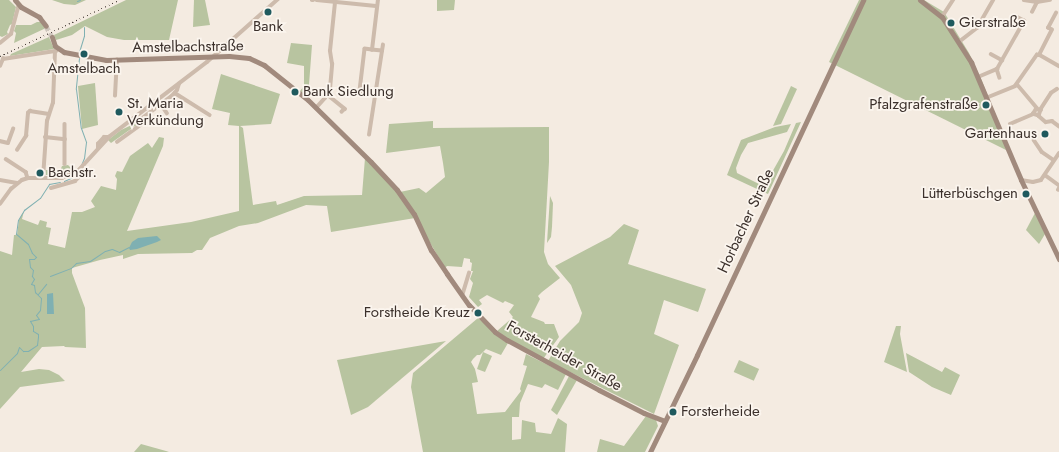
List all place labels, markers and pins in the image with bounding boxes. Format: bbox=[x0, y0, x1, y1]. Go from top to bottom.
marker: Bank bbox=[263, 7, 273, 17]
place label: Gierstraße bbox=[959, 14, 1026, 32]
place label: Bank bbox=[253, 18, 283, 36]
marker: Gierstraße bbox=[946, 18, 956, 28]
marker: Amstelbach bbox=[79, 49, 89, 59]
place label: Amstelbach bbox=[47, 60, 121, 78]
place label: Bank Siedlung bbox=[303, 83, 394, 101]
marker: Bank Siedlung bbox=[290, 87, 300, 97]
place label: St. Maria Verkündung bbox=[127, 94, 204, 129]
place label: Pfalzgrafenstraße bbox=[869, 96, 978, 114]
marker: Pfalzgrafenstraße bbox=[981, 100, 991, 110]
marker: St. Maria Verkündung bbox=[114, 107, 124, 117]
place label: Gartenhaus bbox=[965, 125, 1037, 143]
marker: Gartenhaus bbox=[1040, 129, 1050, 139]
place label: Bachstr. bbox=[48, 164, 97, 182]
marker: Bachstr. bbox=[35, 168, 45, 178]
place label: Lütterbüschgen bbox=[922, 185, 1018, 203]
marker: Lütterbüschgen bbox=[1021, 189, 1031, 199]
place label: Forstheide Kreuz bbox=[364, 304, 470, 322]
marker: Forstheide Kreuz bbox=[473, 308, 483, 318]
place label: Forsterheide bbox=[681, 403, 760, 421]
marker: Forsterheide bbox=[668, 407, 678, 417]

